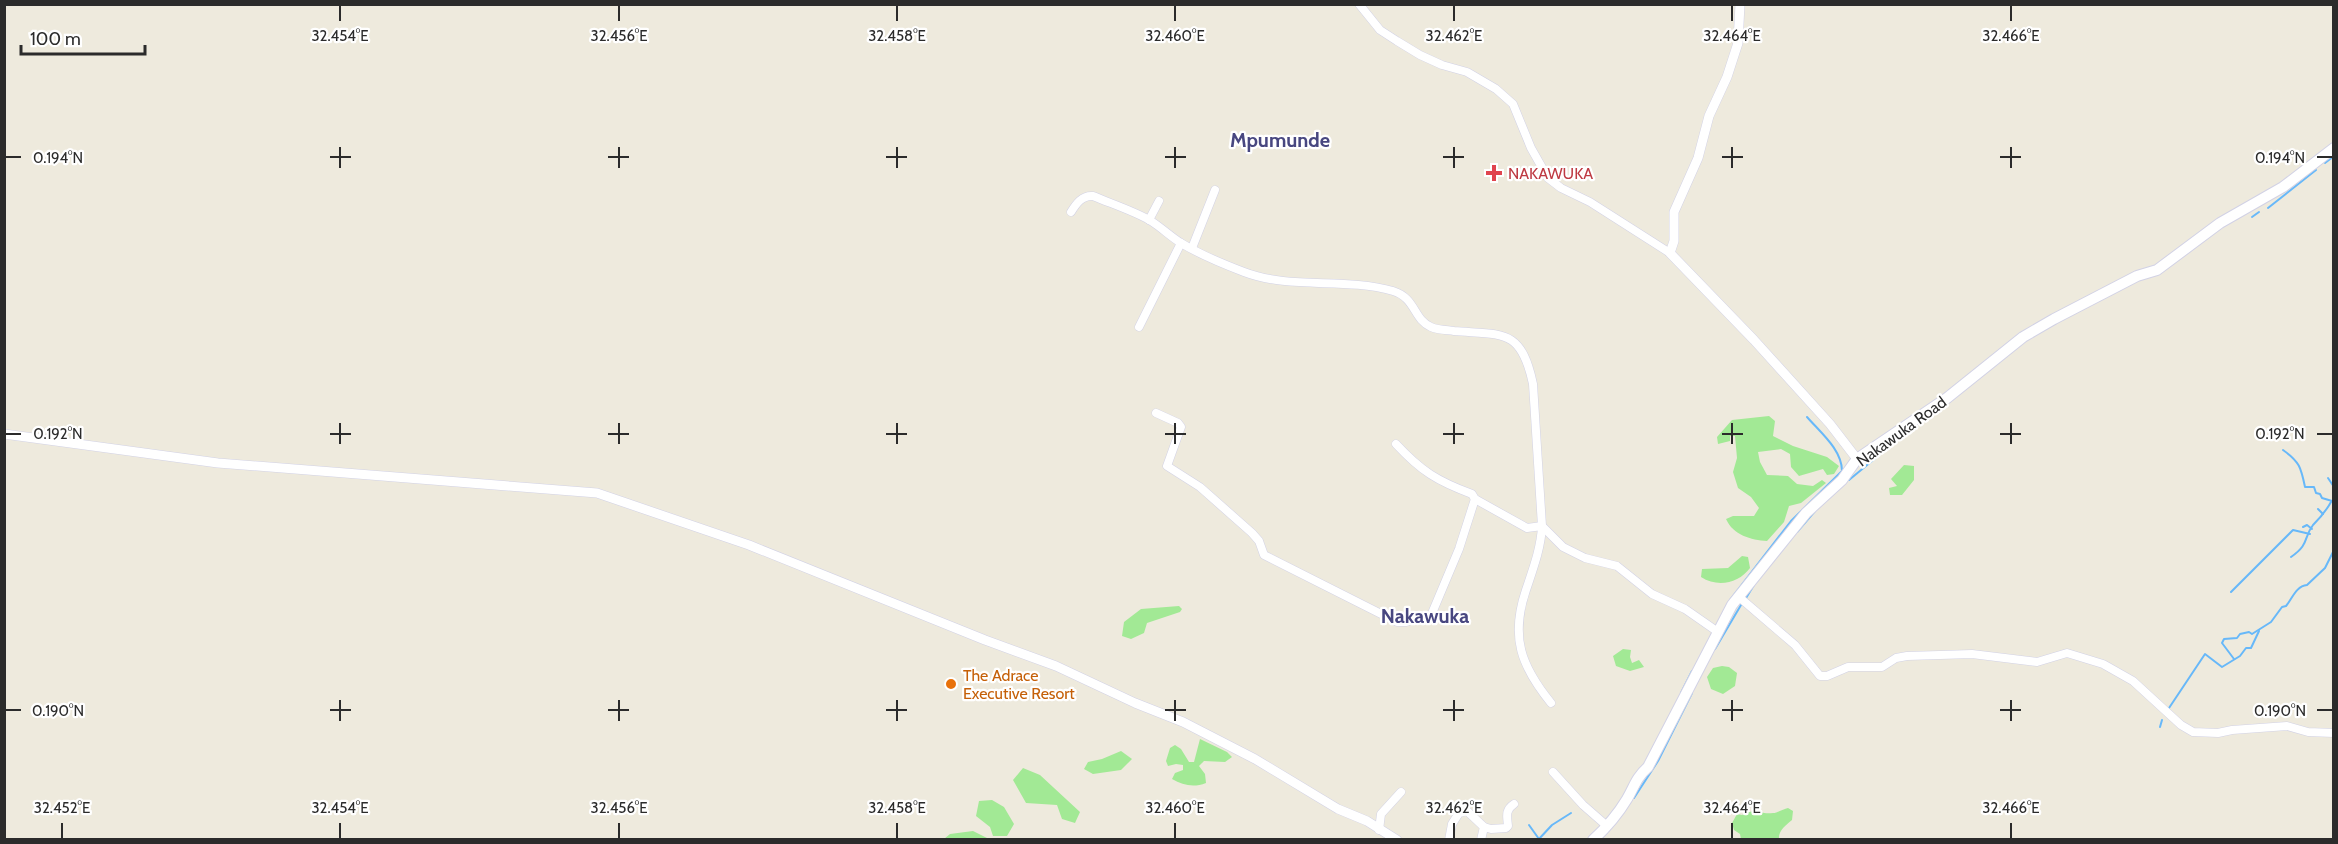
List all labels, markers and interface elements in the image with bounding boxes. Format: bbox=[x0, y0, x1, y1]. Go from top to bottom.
scale bar bbox=[21, 18, 146, 56]
text: 32.454°E bbox=[311, 27, 369, 45]
text: 32.456°E bbox=[591, 27, 647, 45]
text: 32.458°E bbox=[868, 27, 926, 45]
text: 32.460°E bbox=[1145, 27, 1205, 45]
text: 32.462°E bbox=[1426, 27, 1482, 45]
text: 32.464°E bbox=[1703, 27, 1761, 45]
text: 32.466°E bbox=[1982, 27, 2040, 45]
text: 100 m bbox=[30, 28, 81, 50]
district label: Mpumunde bbox=[1230, 128, 1330, 152]
text: 0.194°N bbox=[33, 149, 83, 167]
text: 0.194°N bbox=[2255, 149, 2305, 167]
marker: NAKAWUKA bbox=[1485, 164, 1503, 182]
place label: NAKAWUKA bbox=[1508, 164, 1593, 183]
street label: Nakawuka Road bbox=[1853, 392, 1950, 470]
text: 0.192°N bbox=[33, 425, 83, 443]
text: 0.192°N bbox=[2255, 425, 2305, 443]
district label: Nakawuka bbox=[1381, 604, 1469, 628]
place label: The Adrace Executive Resort bbox=[963, 666, 1075, 703]
marker: The Adrace Executive Resort bbox=[944, 677, 958, 691]
text: 0.190°N bbox=[32, 702, 84, 720]
text: 0.190°N bbox=[2254, 702, 2306, 720]
text: 32.452°E bbox=[34, 799, 90, 817]
text: 32.454°E bbox=[311, 799, 369, 817]
text: 32.456°E bbox=[591, 799, 647, 817]
text: 32.458°E bbox=[868, 799, 926, 817]
text: 32.460°E bbox=[1145, 799, 1205, 817]
text: 32.462°E bbox=[1426, 799, 1482, 817]
text: 32.464°E bbox=[1703, 799, 1761, 817]
text: 32.466°E bbox=[1982, 799, 2040, 817]

